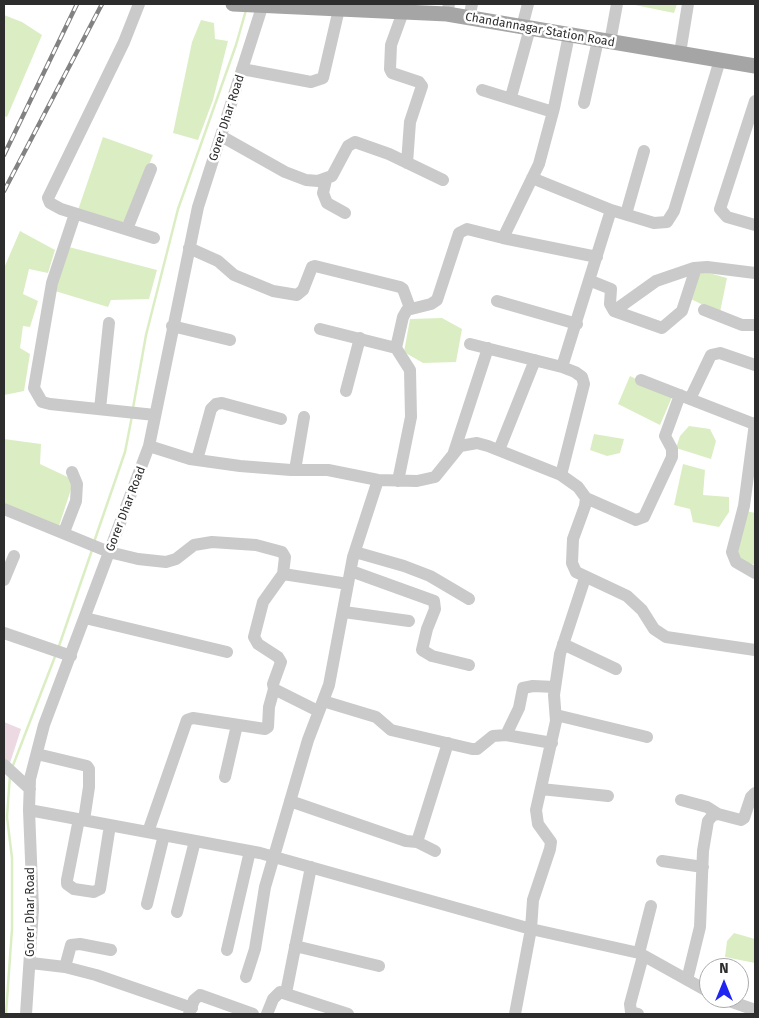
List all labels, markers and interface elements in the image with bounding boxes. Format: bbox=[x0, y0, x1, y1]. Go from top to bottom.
street label: Chandannagar Station Road bbox=[464, 10, 616, 50]
street label: Gorer Dhar Road bbox=[206, 73, 248, 163]
street label: Gorer Dhar Road bbox=[103, 464, 149, 554]
street label: Gorer Dhar Road bbox=[24, 867, 38, 957]
north arrow bbox=[699, 958, 749, 1008]
text: N bbox=[719, 960, 729, 977]

